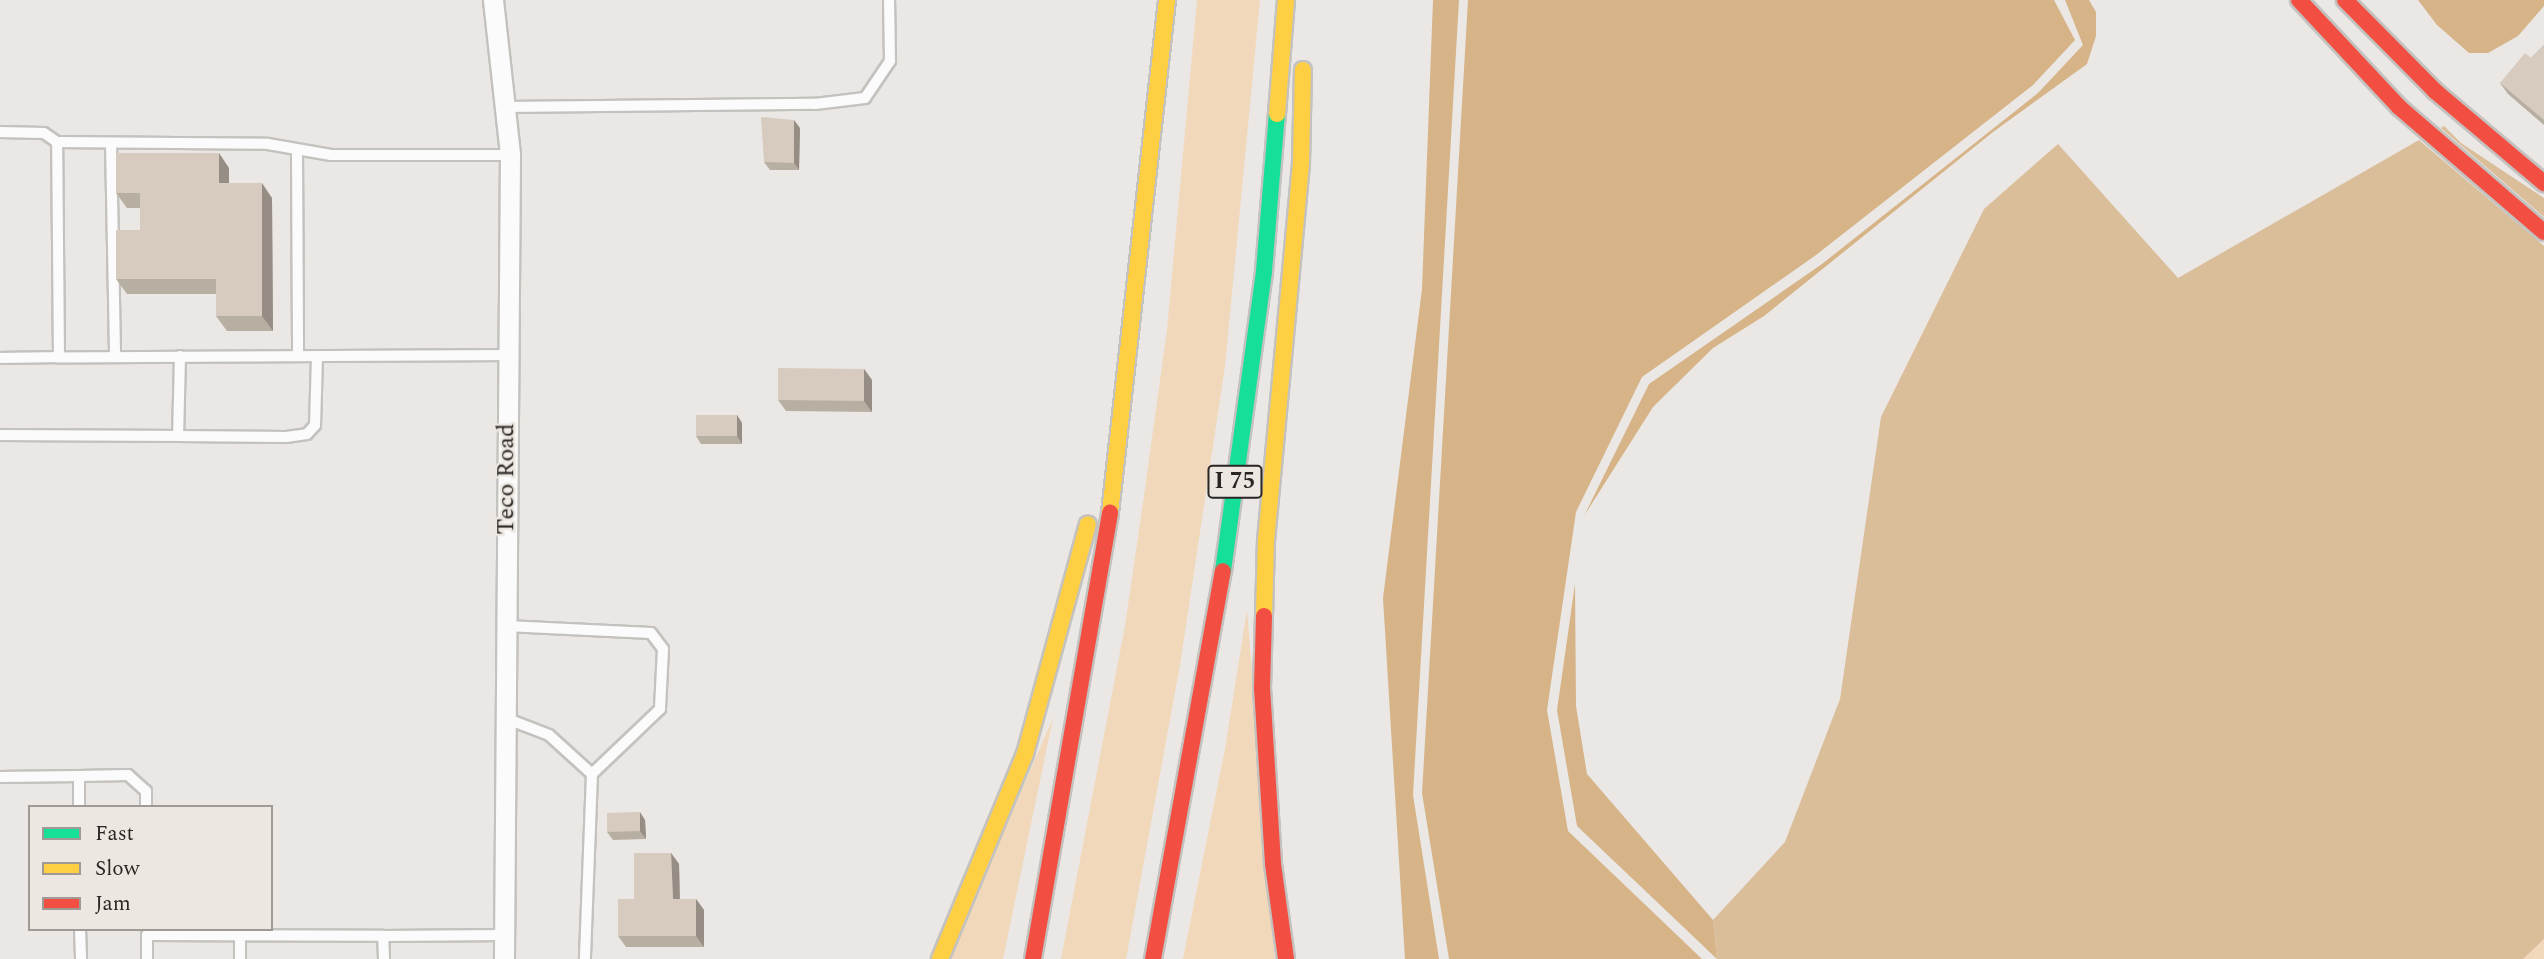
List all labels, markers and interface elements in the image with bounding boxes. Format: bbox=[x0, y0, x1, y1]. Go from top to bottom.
street label: Teco Road bbox=[493, 423, 521, 535]
road number: I 75 bbox=[1207, 462, 1263, 502]
legend bbox=[28, 805, 273, 931]
text: Fast bbox=[95, 818, 134, 850]
text: Slow bbox=[95, 853, 139, 885]
text: Jam bbox=[95, 888, 131, 920]

